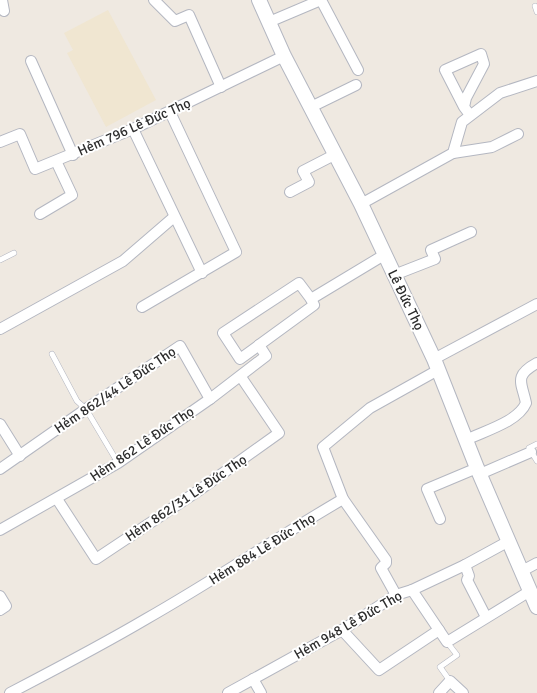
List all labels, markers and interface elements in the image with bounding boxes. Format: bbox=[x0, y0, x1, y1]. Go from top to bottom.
street label: Hẻm 796 Lê Đức Thọ bbox=[75, 94, 193, 160]
street label: Lê Đức Thọ bbox=[384, 267, 428, 333]
street label: Hẻm 862/44 Lê Đức Thọ bbox=[51, 343, 179, 437]
street label: Hẻm 862 Lê Đức Thọ bbox=[87, 403, 197, 485]
street label: Hẻm 862/31 Lê Đức Thọ bbox=[122, 451, 250, 545]
street label: Hẻm 884 Lê Đức Thọ bbox=[206, 509, 318, 589]
street label: Hẻm 948 Lê Đức Thọ bbox=[291, 587, 405, 663]

